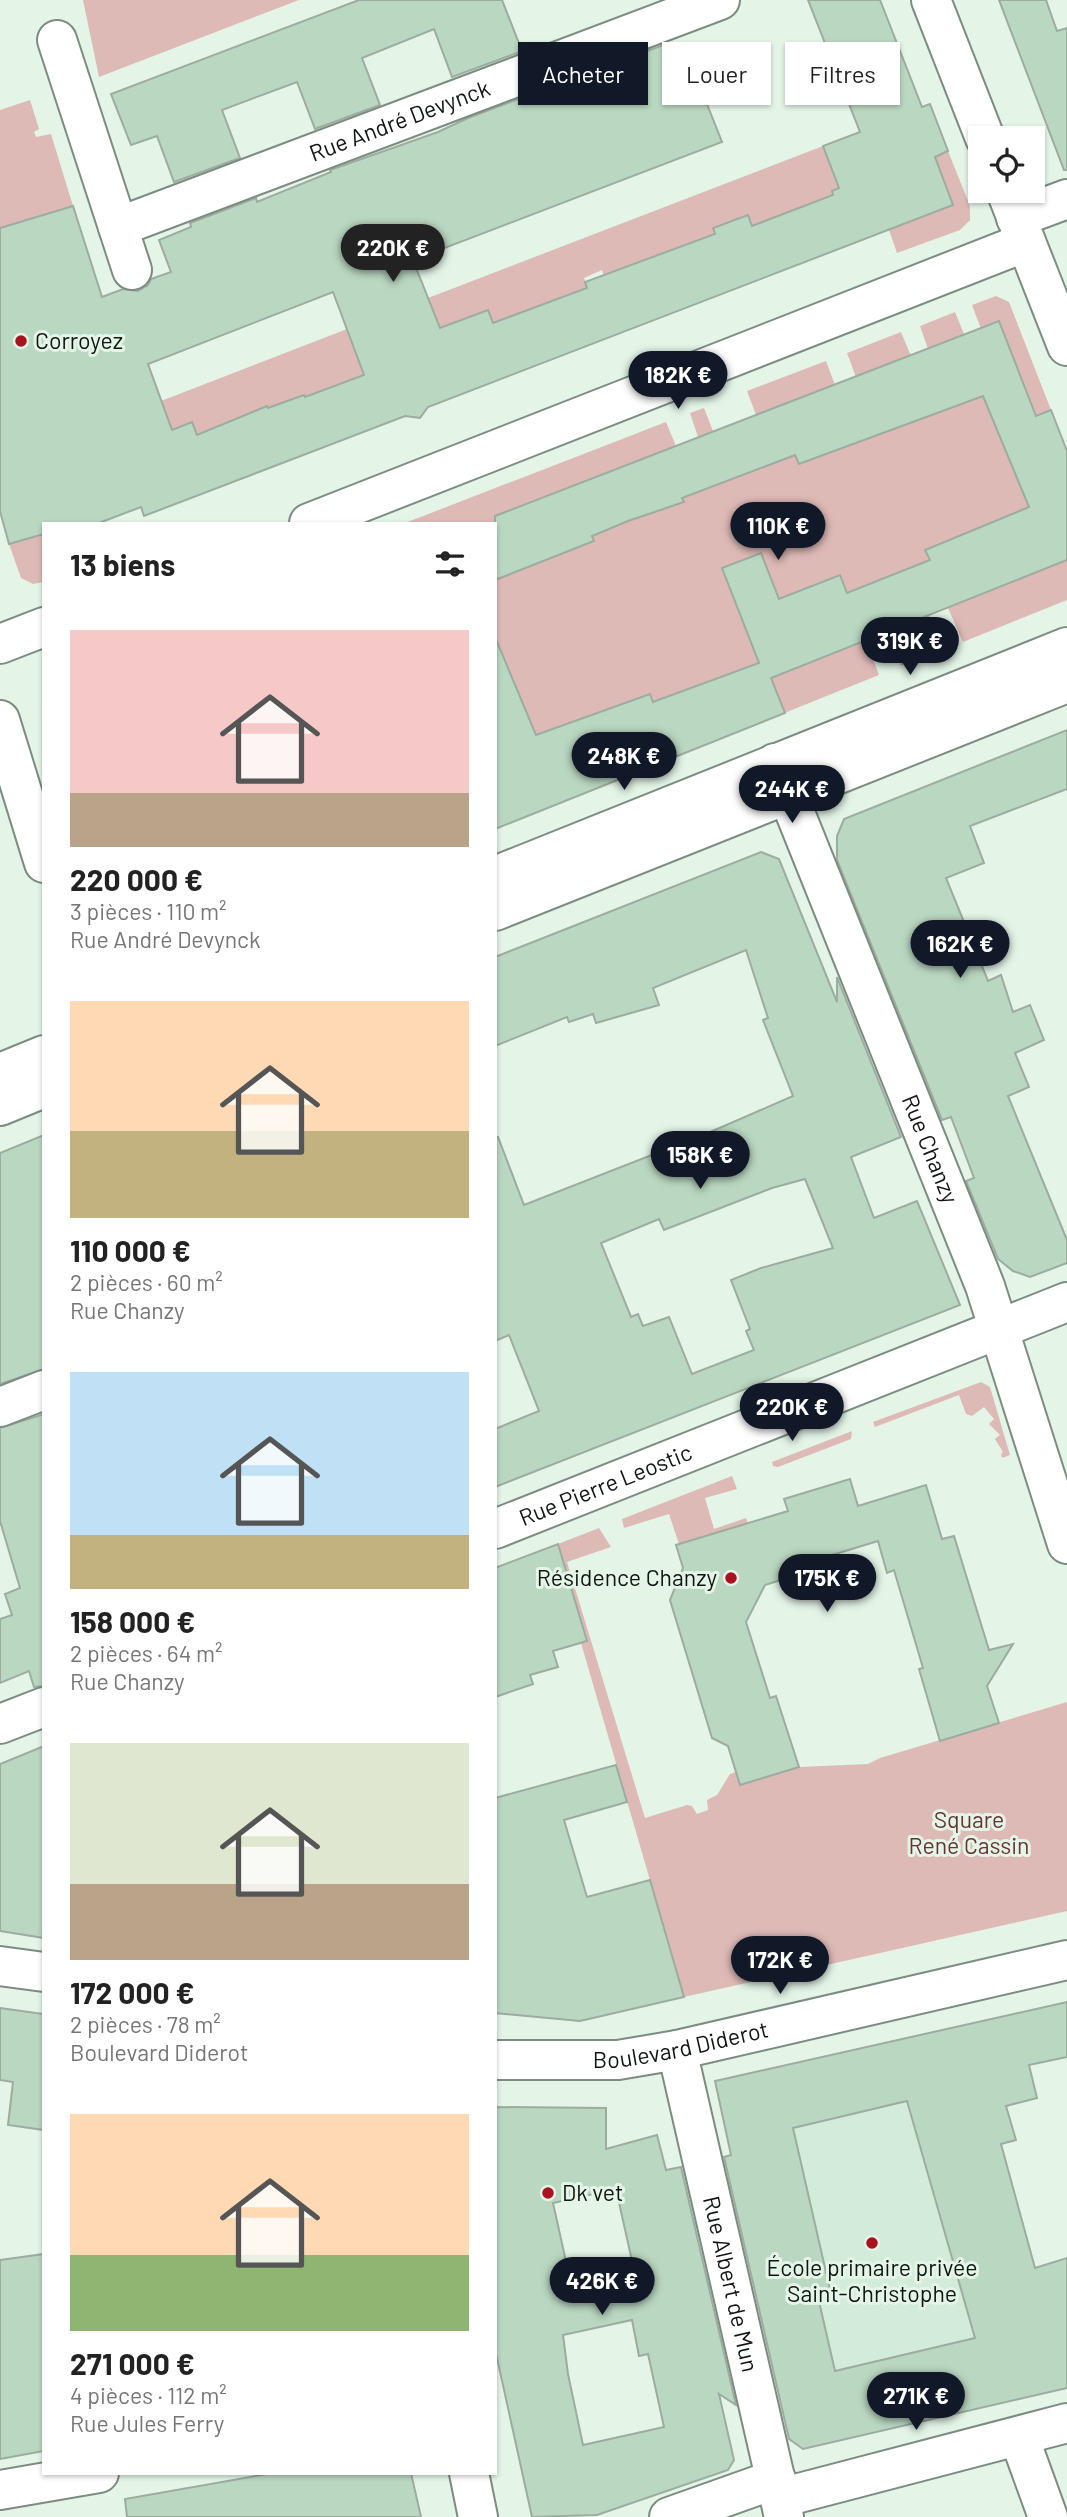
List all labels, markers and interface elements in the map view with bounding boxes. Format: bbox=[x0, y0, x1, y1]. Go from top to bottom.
chip: Acheter bbox=[518, 42, 648, 105]
chip: Louer bbox=[662, 42, 771, 105]
chip: Filtres bbox=[785, 42, 900, 105]
street label: Rue André Devynck bbox=[305, 73, 493, 167]
map controls bbox=[968, 126, 1045, 203]
button: locate bbox=[968, 126, 1045, 203]
pin: 220K € bbox=[336, 224, 450, 284]
text: 220K € bbox=[357, 233, 429, 261]
place label: Corroyez bbox=[35, 326, 123, 354]
marker: Corroyez bbox=[13, 333, 29, 349]
pin: 182K € bbox=[621, 352, 735, 411]
text: 182K € bbox=[644, 360, 712, 388]
pin: 110K € bbox=[721, 503, 835, 562]
text: 110K € bbox=[746, 511, 810, 539]
icon: filters bbox=[431, 545, 469, 583]
text: 13 biens bbox=[70, 546, 175, 582]
pin: 319K € bbox=[853, 618, 967, 677]
text: 319K € bbox=[877, 626, 943, 654]
icon: home bbox=[207, 676, 333, 802]
pin: 248K € bbox=[567, 732, 681, 792]
text: 248K € bbox=[588, 741, 660, 769]
pin: 244K € bbox=[735, 766, 849, 825]
text: 244K € bbox=[755, 774, 829, 802]
text: 220 000 € bbox=[70, 861, 203, 897]
text: 3 pièces · 110 m² bbox=[70, 897, 227, 925]
pin: 162K € bbox=[903, 920, 1017, 980]
text: Rue André Devynck bbox=[70, 925, 261, 953]
text: 162K € bbox=[927, 929, 993, 957]
icon: home bbox=[207, 1047, 333, 1173]
street label: Rue Chanzy bbox=[897, 1090, 965, 1207]
pin: 158K € bbox=[643, 1132, 757, 1191]
text: 158K € bbox=[667, 1140, 733, 1168]
text: 110 000 € bbox=[70, 1232, 191, 1268]
text: 2 pièces · 60 m² bbox=[70, 1268, 223, 1296]
text: Rue Chanzy bbox=[70, 1296, 185, 1324]
pin: 220K € bbox=[735, 1384, 849, 1443]
text: 220K € bbox=[756, 1392, 828, 1420]
icon: home bbox=[207, 1418, 333, 1544]
street label: Rue Pierre Leostic bbox=[515, 1437, 696, 1531]
pin: 175K € bbox=[770, 1554, 884, 1614]
place label: Résidence Chanzy bbox=[537, 1563, 717, 1591]
text: 175K € bbox=[794, 1563, 860, 1591]
marker: Résidence Chanzy bbox=[723, 1570, 739, 1586]
text: 158 000 € bbox=[70, 1603, 195, 1639]
text: 2 pièces · 64 m² bbox=[70, 1639, 222, 1667]
text: Rue Chanzy bbox=[70, 1667, 185, 1695]
icon: home bbox=[207, 1789, 333, 1915]
park label: Square René Cassin bbox=[909, 1805, 1029, 1859]
pin: 172K € bbox=[723, 1937, 837, 1996]
text: 172K € bbox=[747, 1945, 813, 1973]
text: 172 000 € bbox=[70, 1974, 195, 2010]
text: 2 pièces · 78 m² bbox=[70, 2010, 221, 2038]
street label: Boulevard Diderot bbox=[593, 2014, 771, 2073]
text: Boulevard Diderot bbox=[70, 2038, 248, 2066]
icon: home bbox=[207, 2160, 333, 2286]
place label: Dk vet bbox=[562, 2178, 623, 2206]
marker: Dk vet bbox=[540, 2185, 556, 2201]
street label: Rue Albert de Mun bbox=[698, 2193, 765, 2374]
marker: École primaire privée Saint-Christophe bbox=[864, 2235, 880, 2251]
place label: École primaire privée Saint-Christophe bbox=[766, 2253, 978, 2307]
pin: 426K € bbox=[545, 2258, 659, 2317]
text: 426K € bbox=[566, 2266, 638, 2294]
text: 271 000 € bbox=[70, 2345, 195, 2381]
pin: 271K € bbox=[859, 2372, 973, 2432]
text: 4 pièces · 112 m² bbox=[70, 2381, 227, 2409]
text: 271K € bbox=[883, 2381, 949, 2409]
text: Rue Jules Ferry bbox=[70, 2409, 224, 2437]

